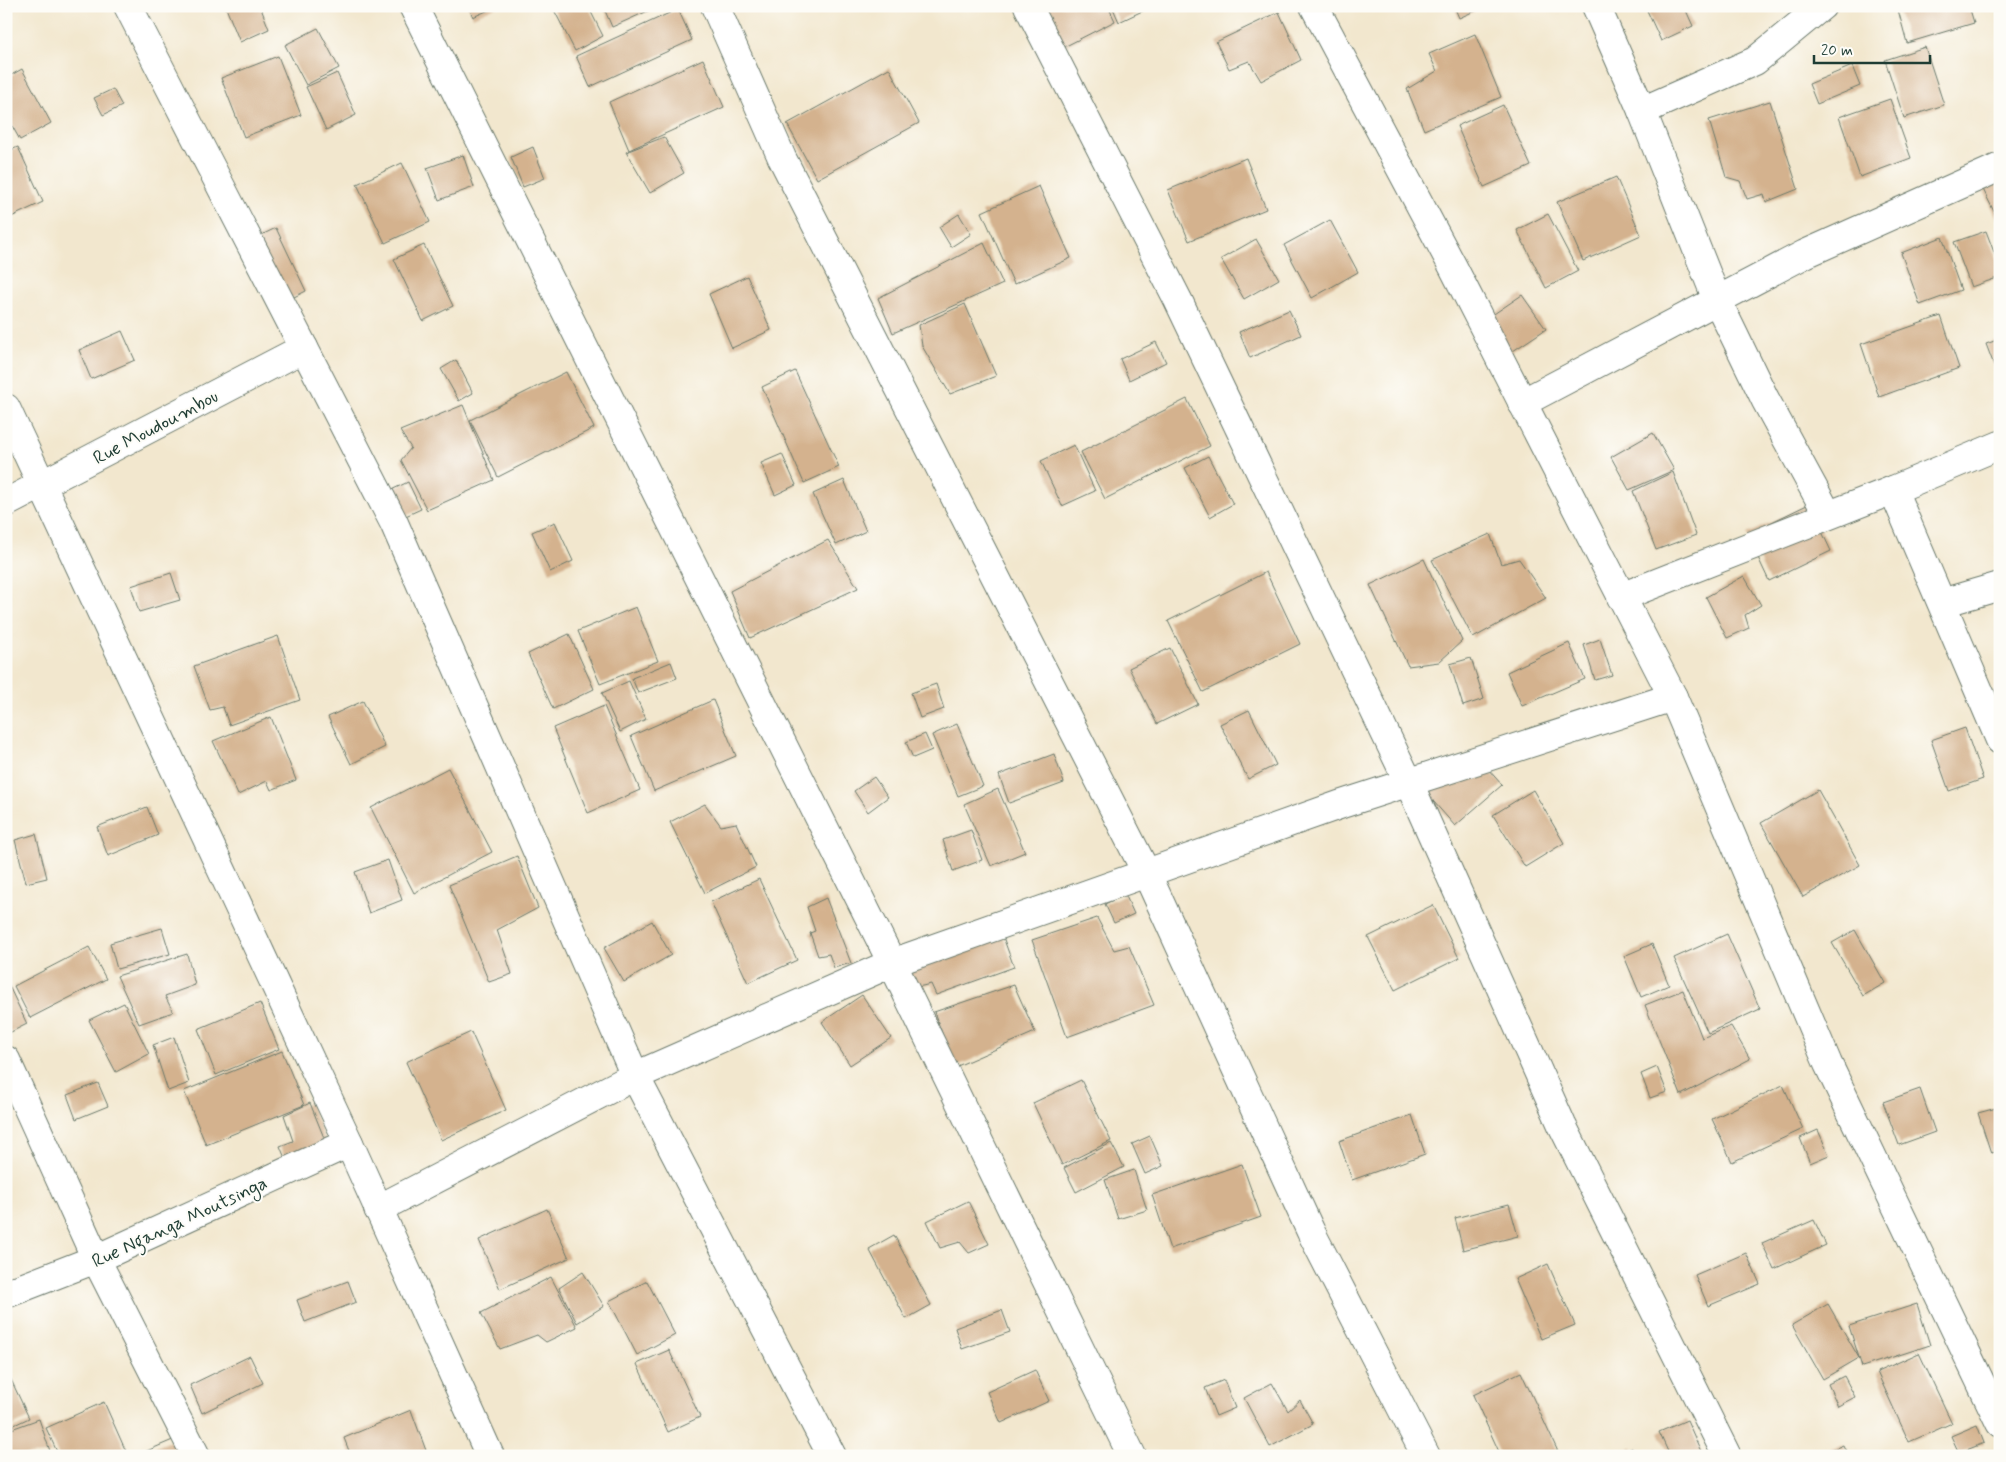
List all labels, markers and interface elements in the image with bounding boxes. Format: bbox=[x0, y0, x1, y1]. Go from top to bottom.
scale bar bbox=[1814, 32, 1930, 64]
text: 20 m bbox=[1821, 41, 1853, 61]
street label: Rue Moudoumbou bbox=[89, 384, 223, 471]
street label: Rue Nganga Moutsinga bbox=[88, 1171, 273, 1277]

